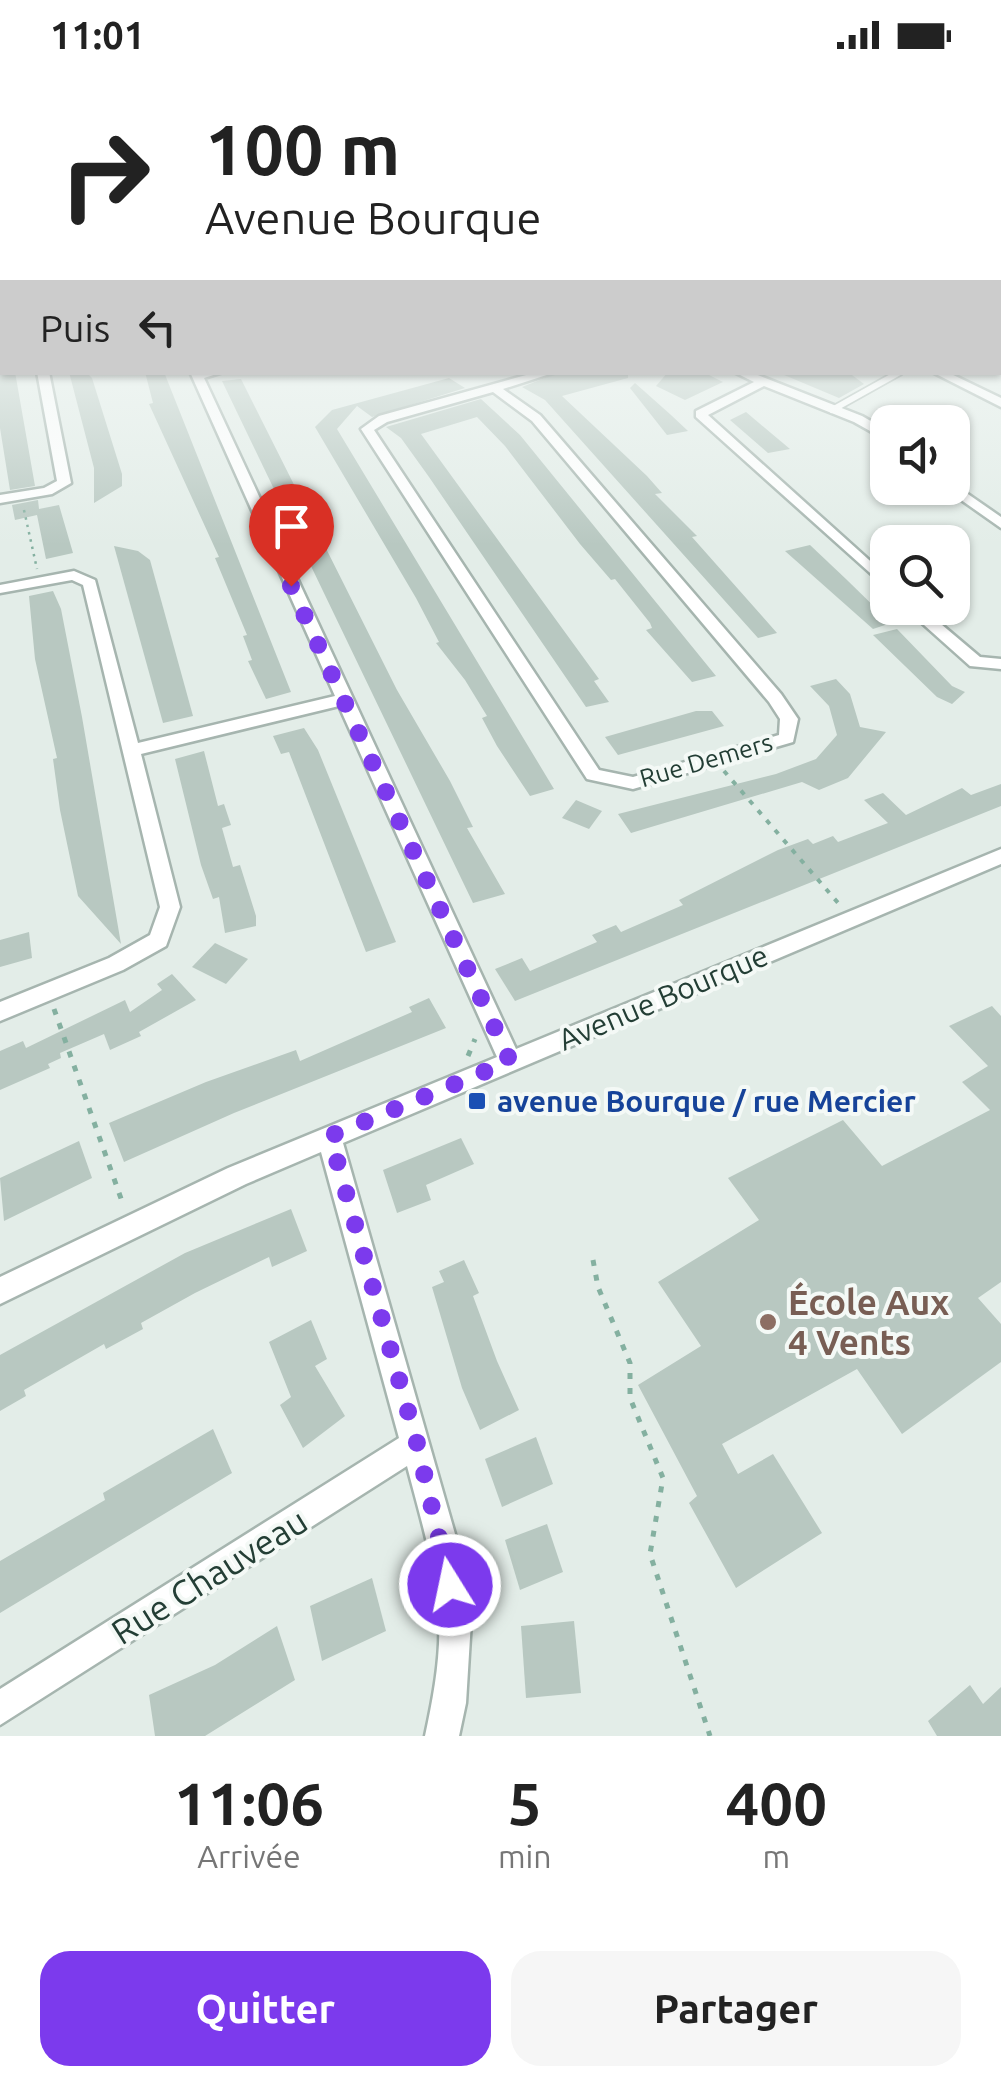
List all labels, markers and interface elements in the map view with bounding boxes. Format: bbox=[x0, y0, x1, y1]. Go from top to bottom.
text: 11:01 bbox=[50, 14, 145, 56]
icon: right bbox=[40, 110, 170, 240]
text: 100 m bbox=[205, 110, 400, 188]
text: Avenue Bourque bbox=[205, 192, 541, 243]
icon: left bbox=[130, 300, 185, 355]
text: Puis bbox=[40, 307, 110, 349]
map controls bbox=[870, 405, 970, 625]
button: sound bbox=[870, 405, 970, 505]
pin bbox=[249, 484, 334, 587]
icon: arrive bbox=[264, 499, 319, 554]
button: search bbox=[870, 525, 970, 625]
street label: Rue Demers bbox=[637, 728, 775, 792]
street label: Avenue Bourque bbox=[553, 938, 773, 1056]
place label: avenue Bourque / rue Mercier bbox=[497, 1084, 916, 1118]
marker: avenue Bourque / rue Mercier bbox=[466, 1090, 488, 1112]
place label: École Aux 4 Vents bbox=[788, 1281, 949, 1362]
marker: École Aux 4 Vents bbox=[757, 1311, 779, 1333]
street label: Rue Chauveau bbox=[104, 1500, 314, 1652]
position arrow bbox=[398, 1533, 502, 1637]
text: 11:06 bbox=[174, 1769, 324, 1836]
text: 5 bbox=[508, 1769, 542, 1836]
text: 400 bbox=[726, 1769, 827, 1836]
text: Arrivée bbox=[197, 1838, 301, 1874]
text: min bbox=[498, 1838, 552, 1874]
text: m bbox=[762, 1838, 790, 1874]
button: Quitter bbox=[40, 1951, 491, 2066]
button: Partager bbox=[511, 1951, 961, 2066]

